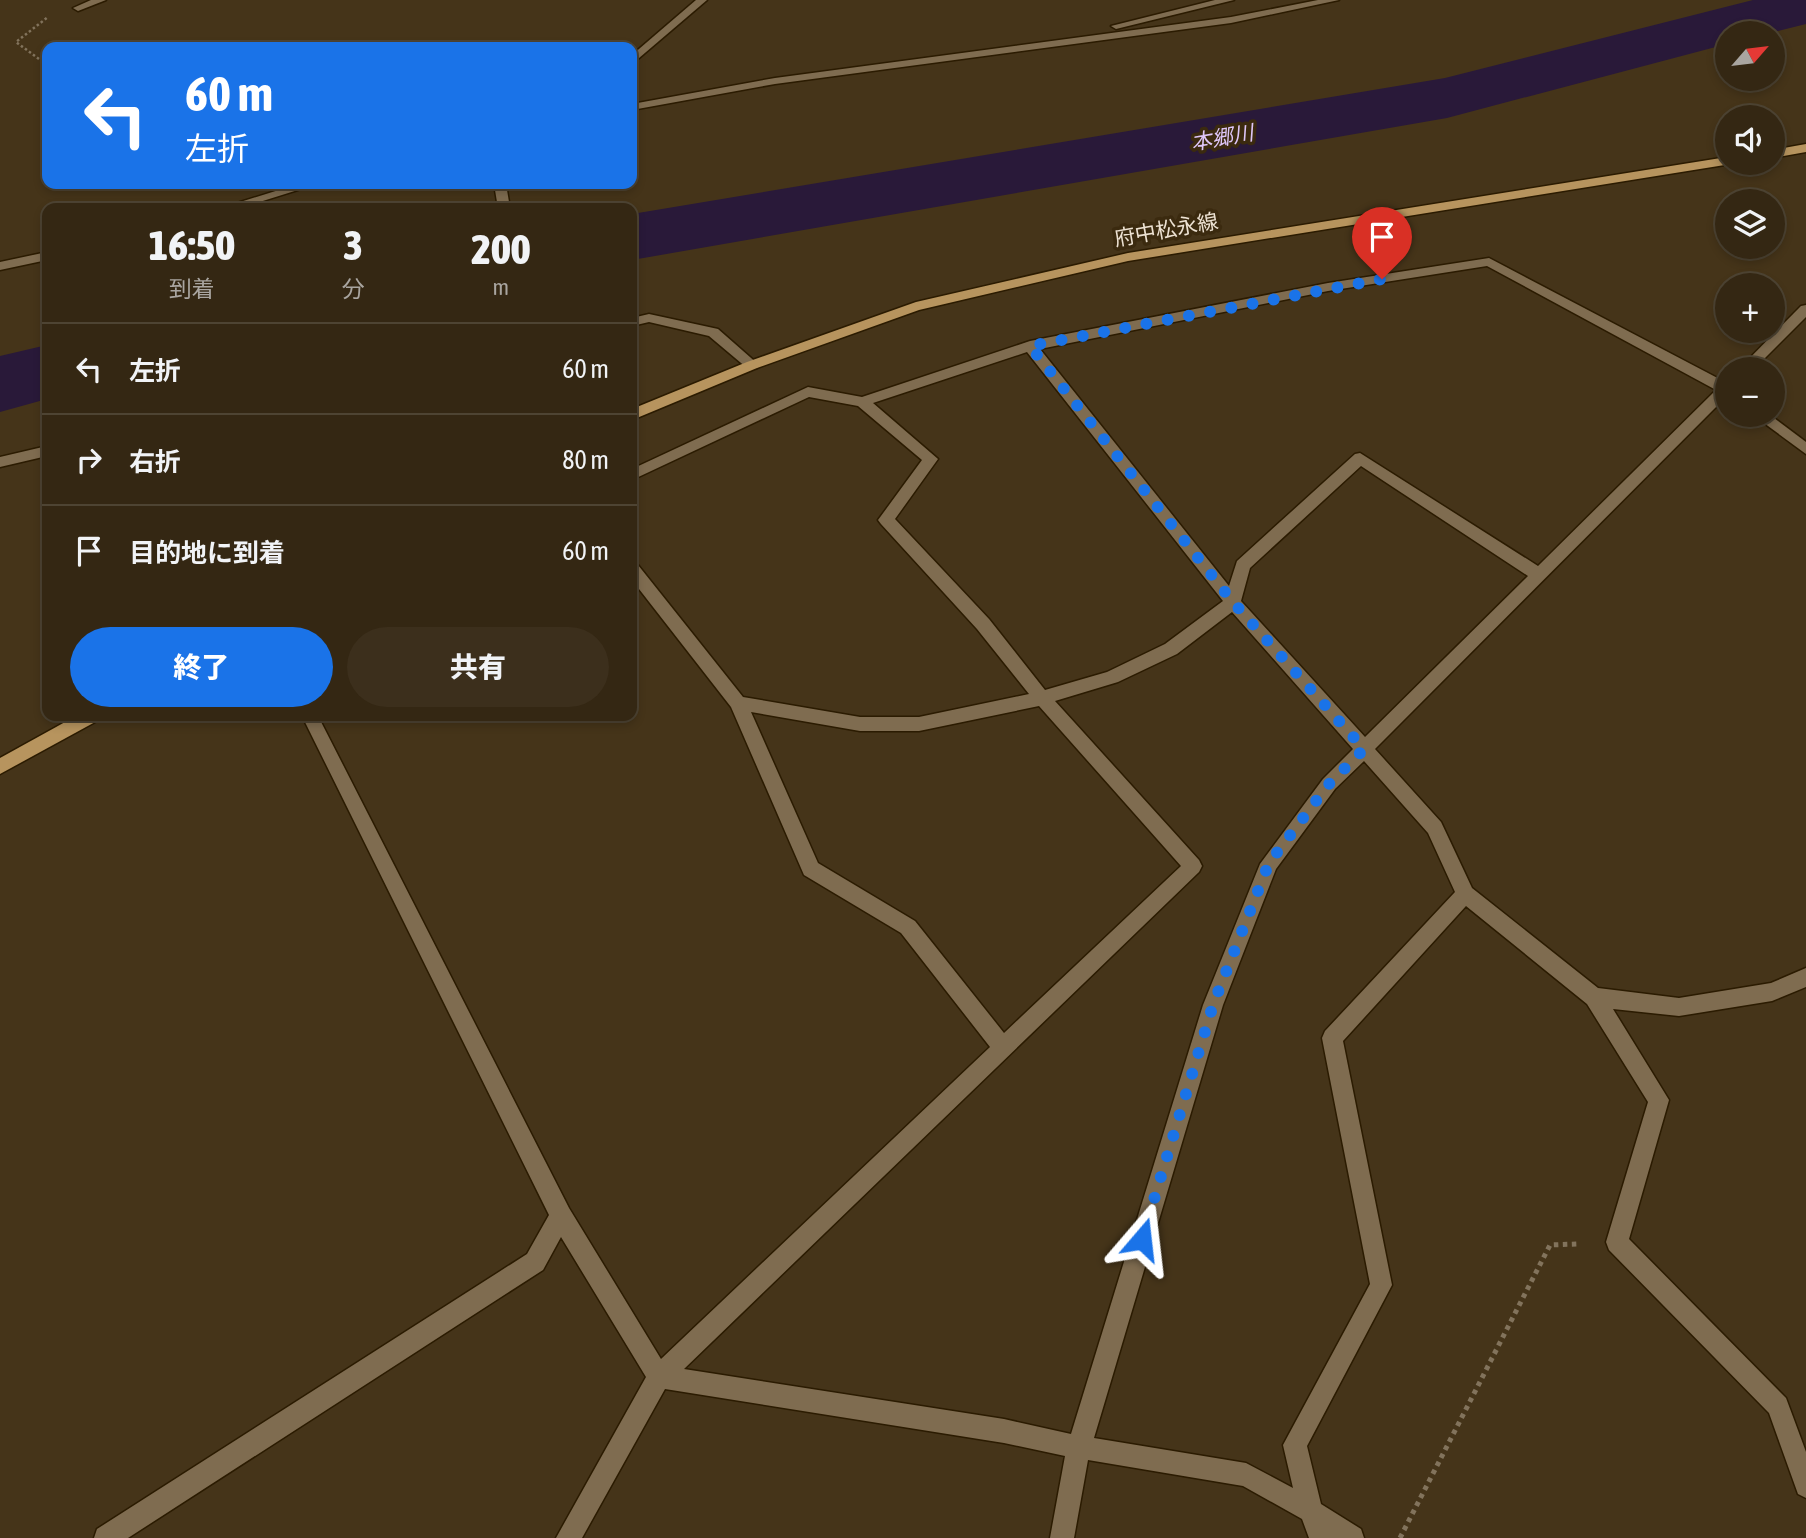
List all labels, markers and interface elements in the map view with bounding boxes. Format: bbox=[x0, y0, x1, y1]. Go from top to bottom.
north arrow bbox=[1715, 21, 1785, 91]
map controls bbox=[1715, 21, 1785, 427]
text: 60 m bbox=[185, 65, 273, 121]
icon: left bbox=[70, 70, 161, 161]
button: sound bbox=[1715, 105, 1785, 175]
water label: 本郷川 bbox=[1189, 119, 1257, 154]
text: 左折 bbox=[185, 130, 249, 167]
button: layers bbox=[1715, 189, 1785, 259]
pin bbox=[1352, 207, 1412, 279]
street label: 府中松永線 bbox=[1112, 208, 1220, 250]
icon: arrive bbox=[1363, 218, 1401, 256]
text: 16:50 bbox=[149, 221, 235, 269]
text: 3 bbox=[343, 221, 363, 269]
text: 200 bbox=[471, 225, 530, 273]
button: + bbox=[1715, 273, 1785, 343]
text: m bbox=[493, 274, 509, 300]
text: 到着 bbox=[169, 276, 215, 302]
text: 分 bbox=[342, 276, 365, 302]
icon: left bbox=[70, 350, 108, 388]
text: 60 m bbox=[562, 354, 609, 384]
text: 左折 bbox=[129, 356, 181, 386]
button: − bbox=[1715, 357, 1785, 427]
icon: right bbox=[70, 441, 108, 479]
text: 80 m bbox=[562, 445, 609, 475]
text: 右折 bbox=[129, 447, 181, 477]
icon: arrive bbox=[70, 532, 108, 570]
text: 60 m bbox=[562, 536, 609, 566]
text: 目的地に到着 bbox=[129, 538, 285, 568]
button: 終了 bbox=[70, 627, 333, 707]
button: 共有 bbox=[347, 627, 609, 707]
position arrow bbox=[1105, 1202, 1179, 1276]

